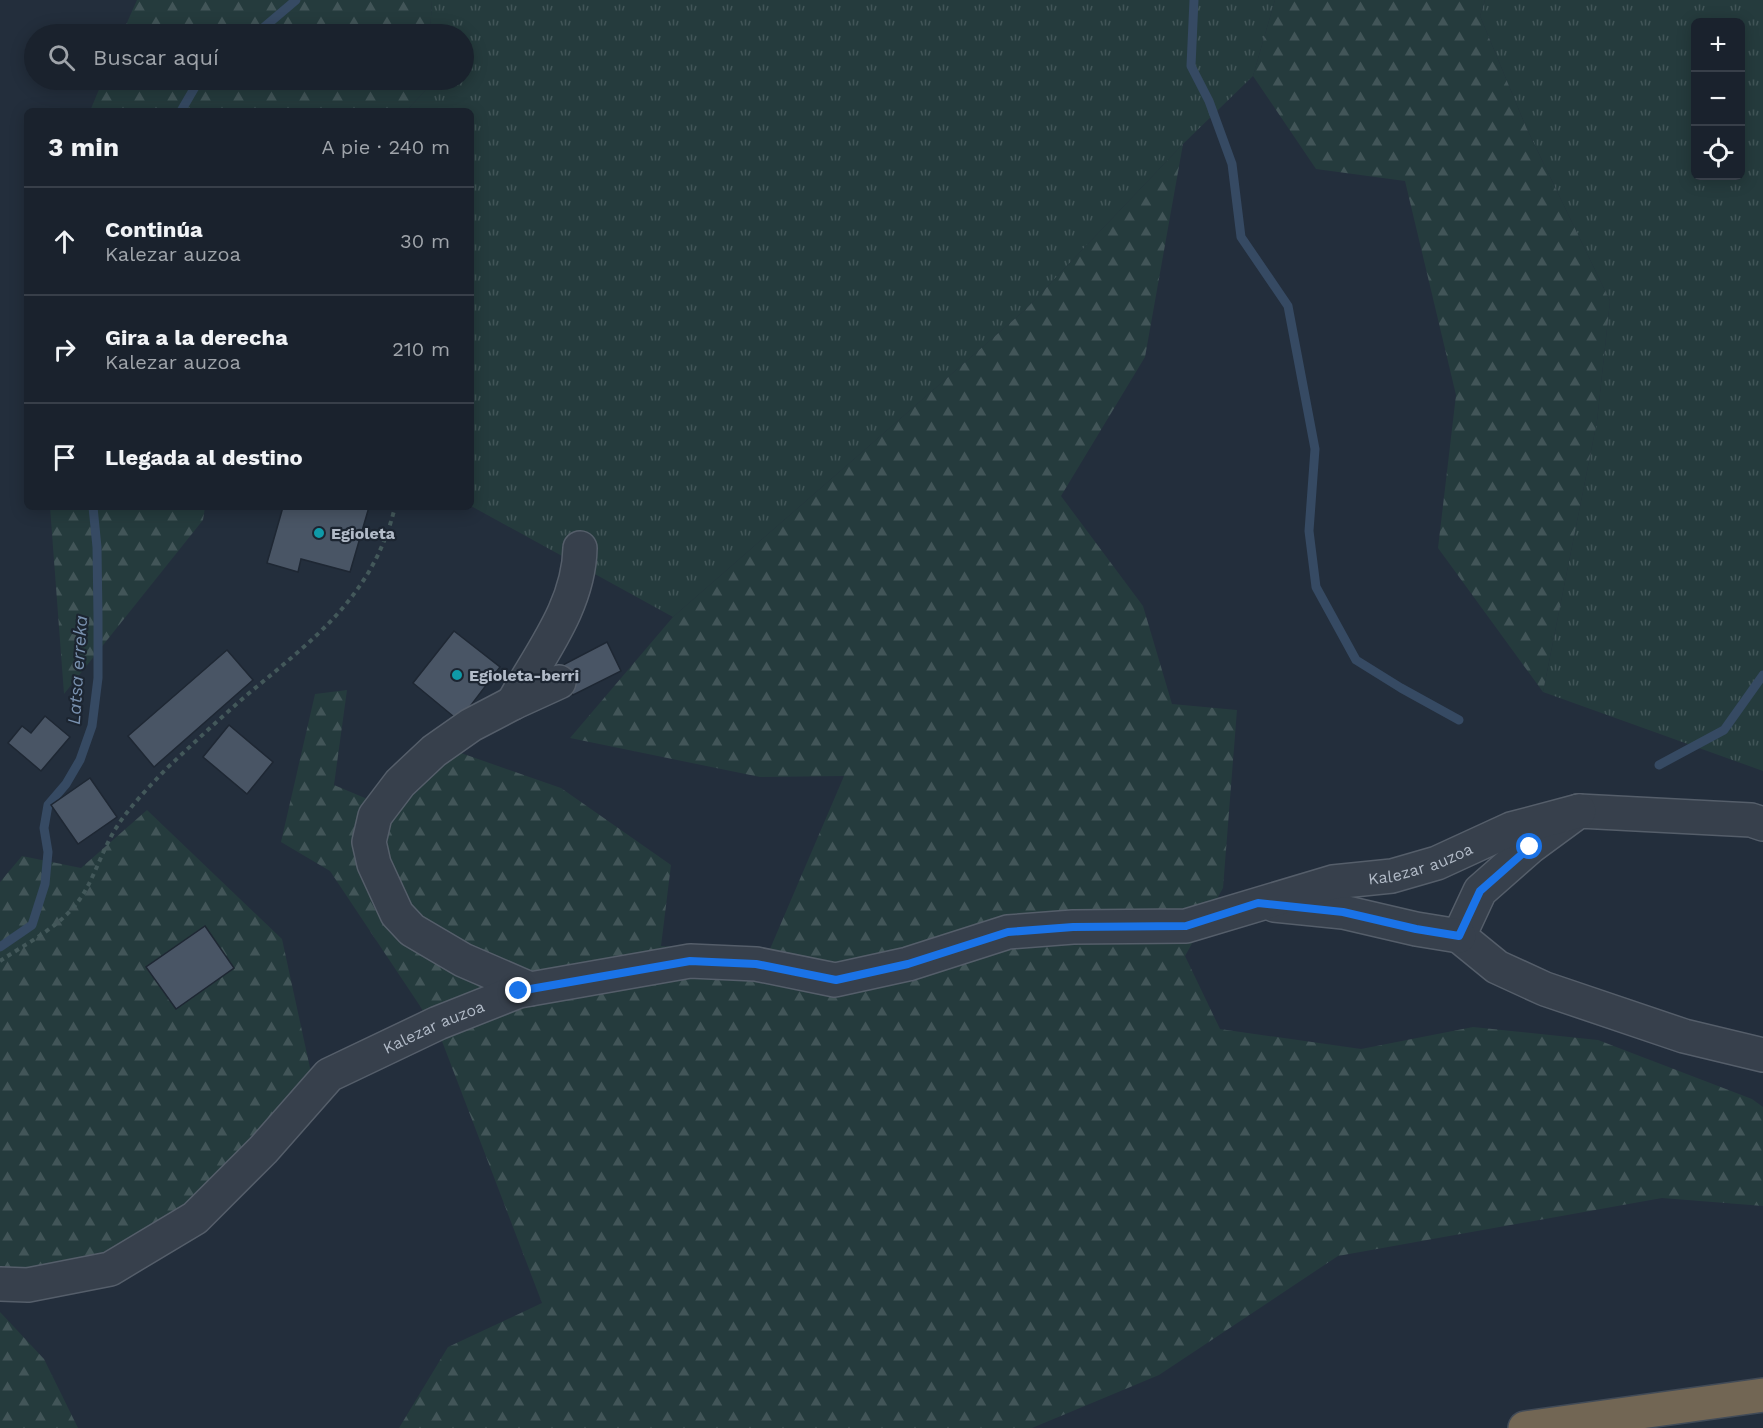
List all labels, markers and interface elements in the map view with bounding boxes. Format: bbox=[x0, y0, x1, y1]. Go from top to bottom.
map controls bbox=[1691, 18, 1745, 180]
button: + bbox=[1691, 18, 1745, 72]
search box bbox=[24, 24, 474, 90]
icon: search bbox=[45, 41, 78, 74]
text: Buscar aquí bbox=[93, 45, 219, 70]
button: − bbox=[1691, 72, 1745, 126]
button: locate bbox=[1691, 126, 1745, 180]
text: 3 min bbox=[48, 132, 119, 162]
text: A pie · 240 m bbox=[322, 135, 450, 159]
text: Continúa bbox=[105, 217, 203, 242]
icon: ahead bbox=[48, 225, 81, 258]
text: 30 m bbox=[400, 229, 450, 253]
text: Kalezar auzoa bbox=[105, 242, 241, 266]
text: Gira a la derecha bbox=[105, 325, 288, 350]
icon: right bbox=[48, 333, 81, 366]
text: 210 m bbox=[392, 337, 450, 361]
text: Kalezar auzoa bbox=[105, 350, 241, 374]
icon: arrive bbox=[48, 441, 81, 474]
text: Llegada al destino bbox=[105, 445, 303, 470]
place label: Egioleta bbox=[331, 524, 396, 543]
marker: Egioleta bbox=[312, 526, 326, 540]
water label: Latsa erreka bbox=[63, 615, 91, 725]
place label: Egioleta-berri bbox=[469, 666, 579, 685]
marker: Egioleta-berri bbox=[450, 668, 464, 682]
route start bbox=[1516, 833, 1542, 859]
street label: Kalezar auzoa bbox=[1367, 839, 1475, 888]
route end bbox=[505, 977, 531, 1003]
street label: Kalezar auzoa bbox=[380, 996, 487, 1057]

